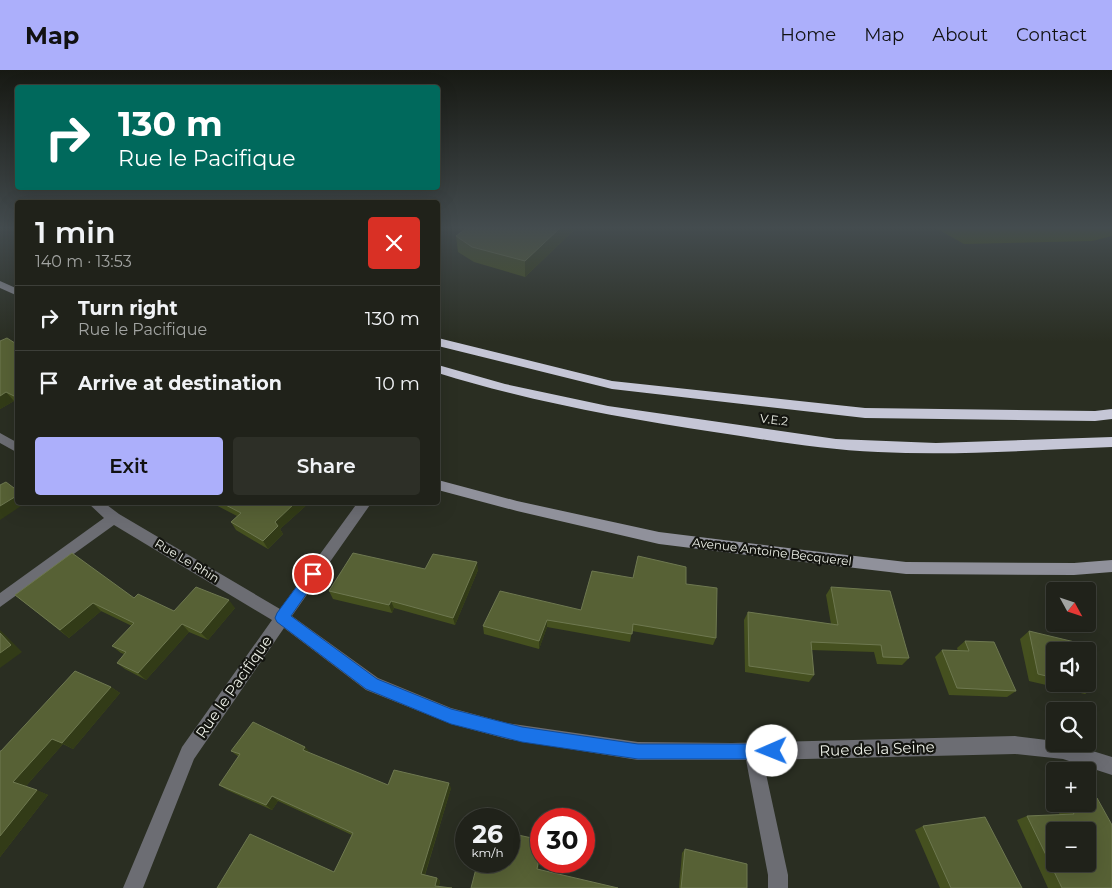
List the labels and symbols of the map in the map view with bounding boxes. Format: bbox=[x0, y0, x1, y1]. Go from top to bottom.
street label: V.E.2 bbox=[759, 410, 789, 429]
street label: Avenue Antoine Becquerel bbox=[691, 534, 853, 569]
street label: Rue Le Rhin bbox=[152, 535, 222, 586]
pin bbox=[292, 553, 334, 595]
north arrow bbox=[1046, 582, 1096, 632]
street label: Rue le Pacifique bbox=[191, 632, 276, 742]
position arrow bbox=[745, 724, 797, 776]
street label: Rue de la Seine bbox=[819, 737, 935, 760]
speed limit sign: 30 bbox=[530, 808, 595, 873]

